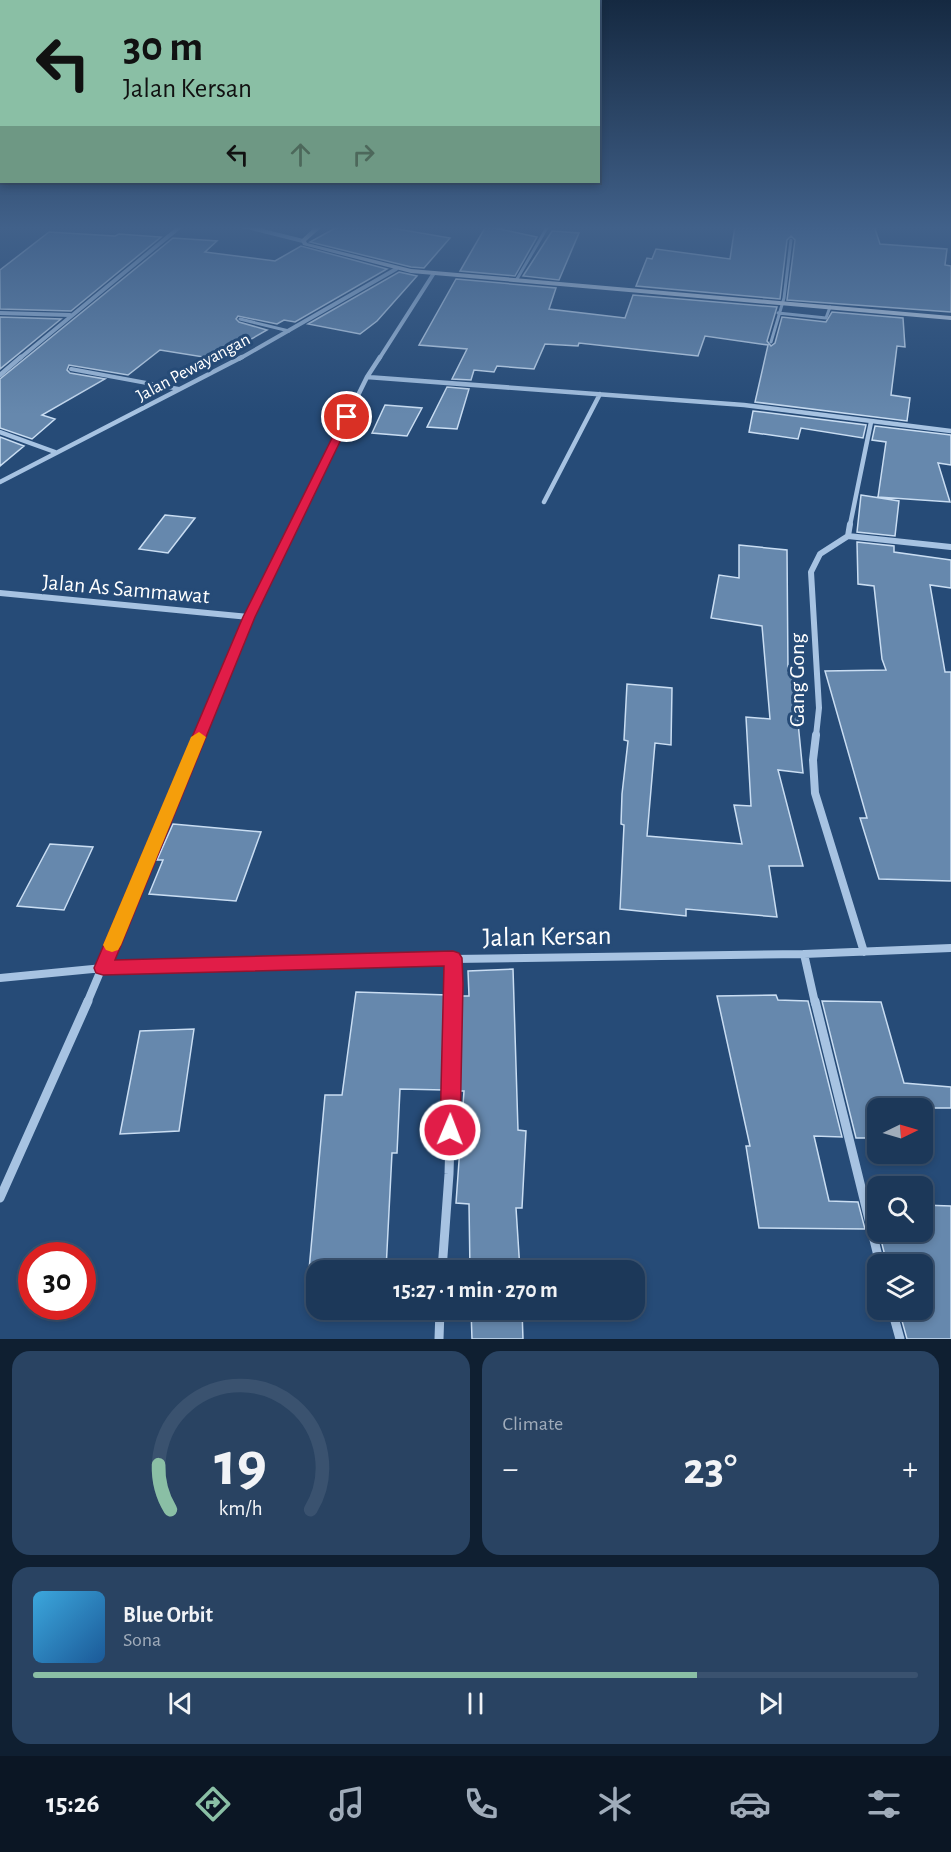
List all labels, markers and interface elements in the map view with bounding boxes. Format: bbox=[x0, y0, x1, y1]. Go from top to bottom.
icon: left bbox=[24, 24, 102, 102]
text: 30 m bbox=[123, 26, 203, 68]
text: Jalan Kersan bbox=[123, 75, 252, 102]
icon: left bbox=[221, 138, 254, 171]
icon: ahead bbox=[284, 138, 317, 171]
icon: right bbox=[347, 138, 380, 171]
street label: Jalan Pewayangan bbox=[134, 330, 253, 405]
pin bbox=[321, 391, 372, 442]
icon: arrive bbox=[330, 400, 363, 433]
street label: Jalan As Sammawat bbox=[41, 571, 210, 607]
street label: Gang Gong bbox=[786, 633, 808, 727]
street label: Jalan Kersan bbox=[482, 922, 612, 951]
position arrow bbox=[418, 1098, 482, 1162]
north arrow bbox=[867, 1098, 933, 1164]
map controls bbox=[867, 1098, 933, 1320]
button: search bbox=[867, 1176, 933, 1242]
speed limit sign: 30 bbox=[18, 1242, 96, 1320]
button: layers bbox=[867, 1254, 933, 1320]
text: 15:27 · 1 min · 270 m bbox=[393, 1279, 558, 1301]
text: Climate bbox=[503, 1414, 563, 1434]
text: 19 bbox=[214, 1434, 267, 1496]
text: 23° bbox=[683, 1447, 737, 1492]
text: − bbox=[503, 1453, 518, 1486]
text: + bbox=[902, 1453, 918, 1486]
text: km/h bbox=[219, 1498, 263, 1519]
text: Blue Orbit bbox=[123, 1604, 213, 1626]
text: Sona bbox=[123, 1630, 161, 1650]
icon: previous bbox=[164, 1687, 197, 1720]
icon: pause bbox=[459, 1687, 492, 1720]
icon: next bbox=[754, 1687, 787, 1720]
icon: directions bbox=[192, 1783, 234, 1825]
icon: music bbox=[326, 1783, 368, 1825]
icon: phone bbox=[460, 1783, 502, 1825]
icon: climate bbox=[594, 1783, 636, 1825]
icon: car bbox=[729, 1783, 771, 1825]
icon: filters bbox=[863, 1783, 905, 1825]
text: 15:26 bbox=[46, 1790, 99, 1817]

